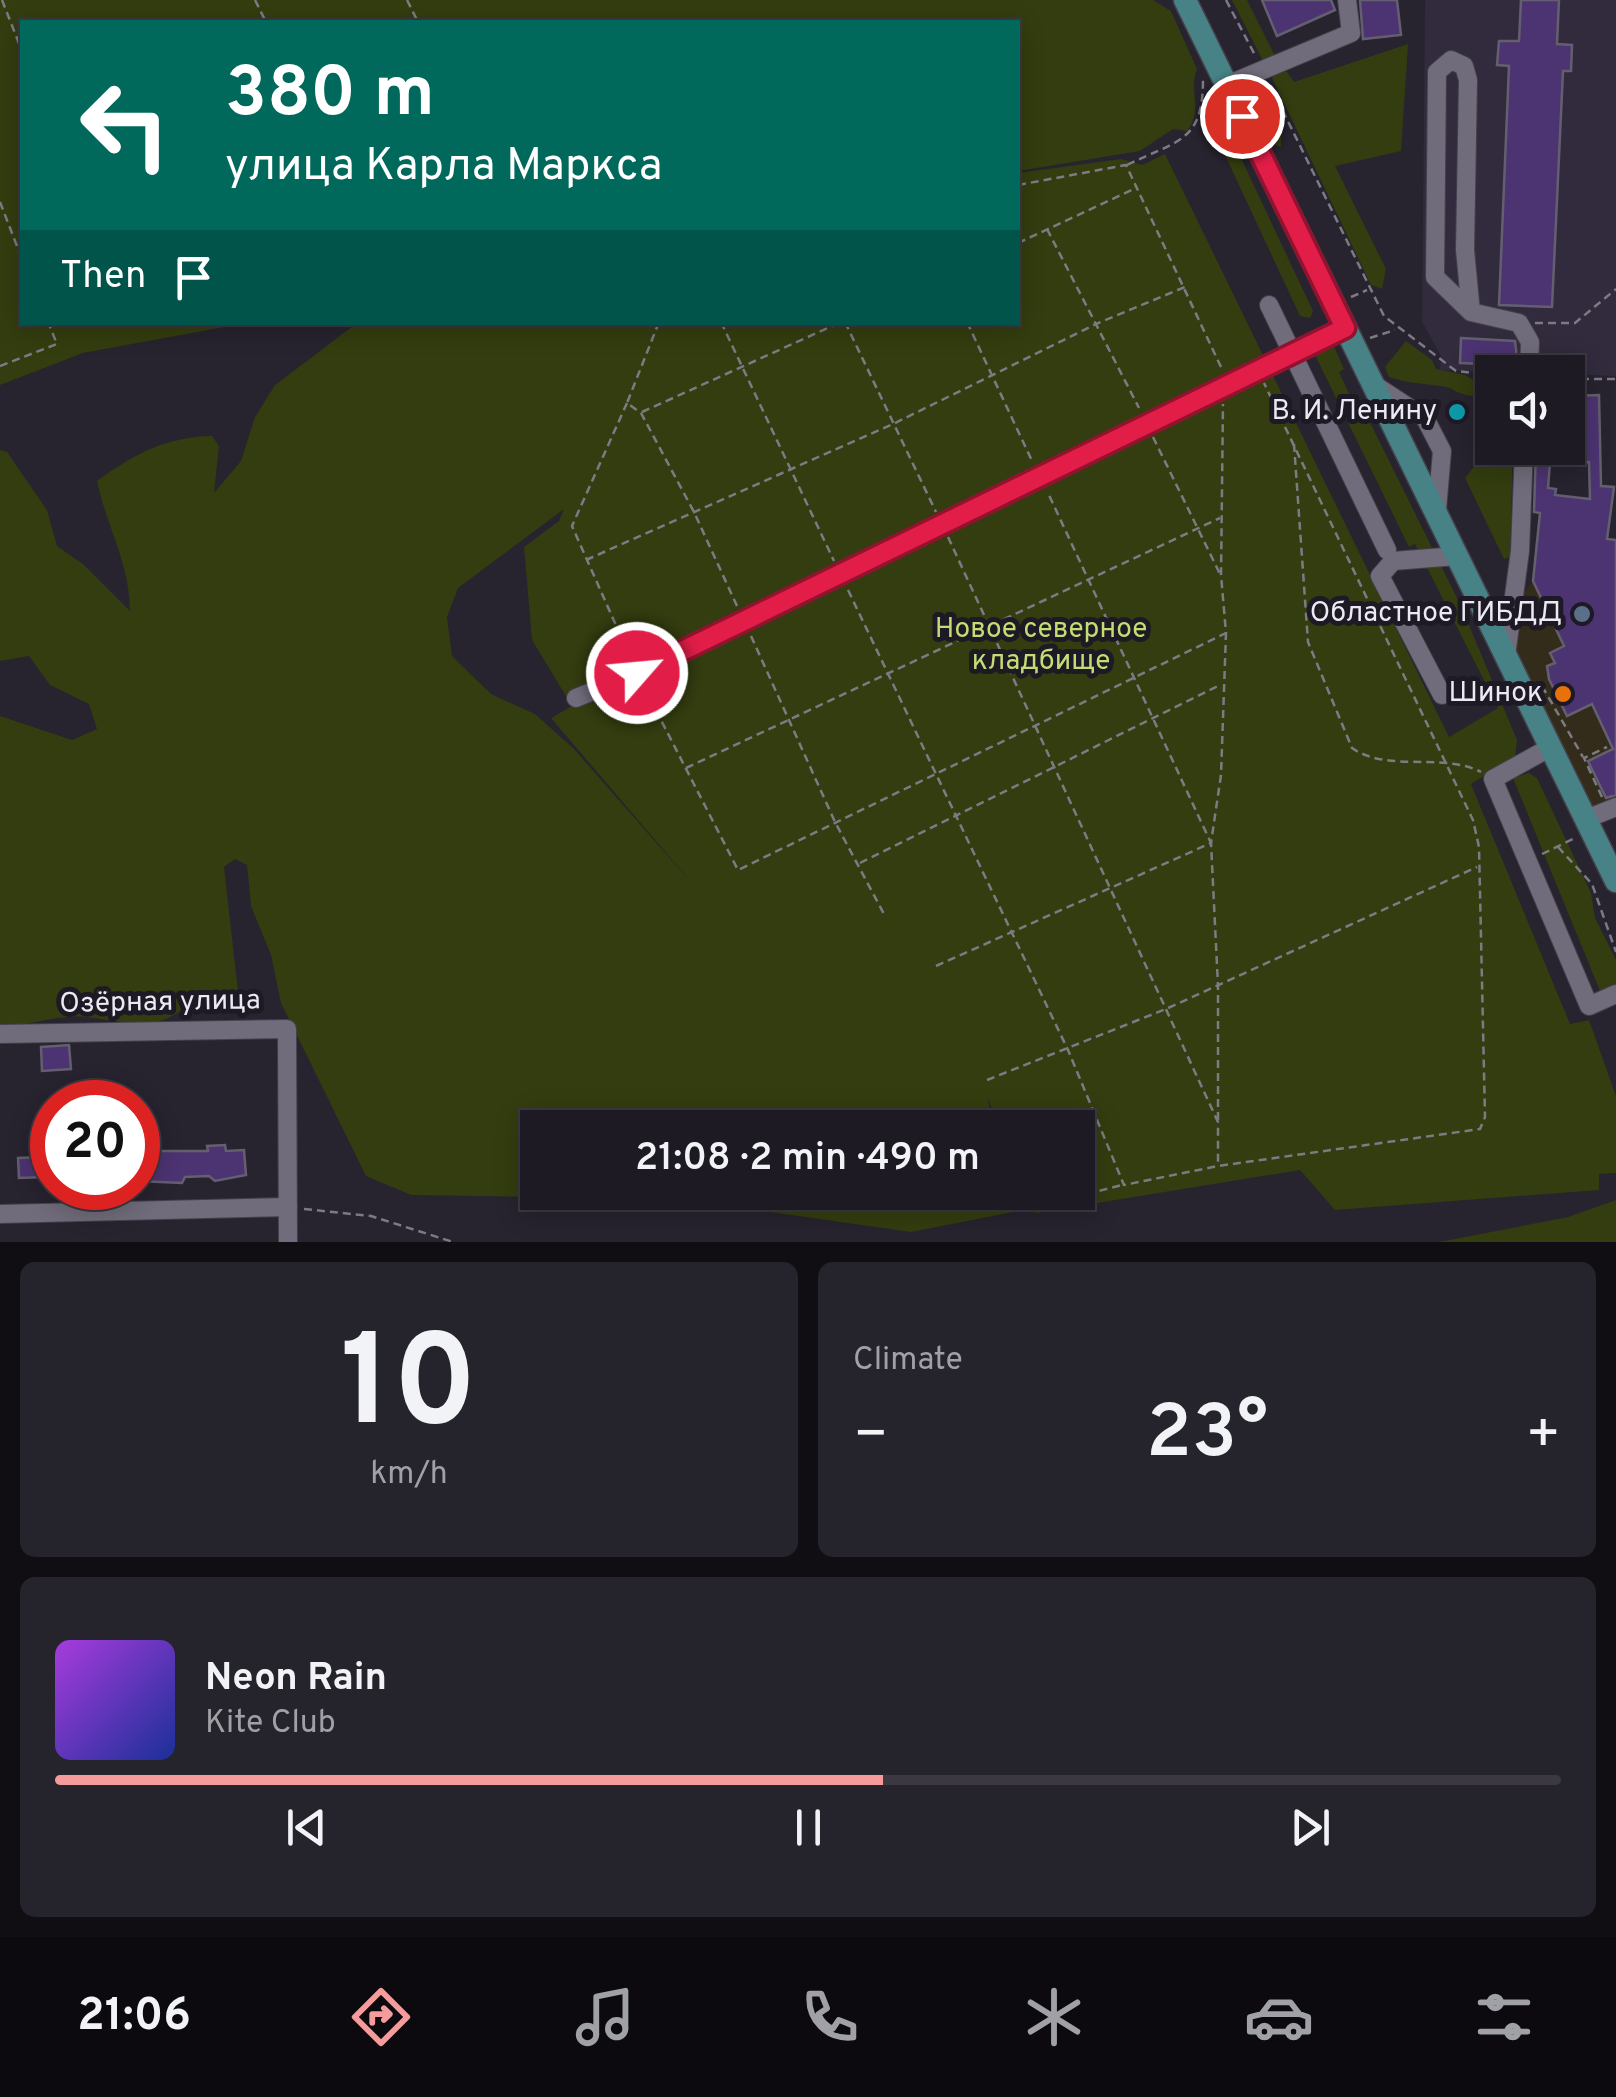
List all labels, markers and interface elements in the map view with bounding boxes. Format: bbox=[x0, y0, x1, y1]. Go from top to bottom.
text: 380 m bbox=[225, 52, 435, 141]
icon: left bbox=[60, 60, 190, 190]
pin bbox=[1200, 74, 1285, 159]
icon: arrive bbox=[1215, 89, 1270, 144]
text: улица Карла Маркса bbox=[225, 139, 662, 196]
icon: arrive bbox=[166, 250, 221, 305]
text: Then bbox=[60, 253, 146, 302]
map controls bbox=[1475, 355, 1585, 465]
button: sound bbox=[1475, 355, 1585, 465]
place label: В. И. Ленину bbox=[1272, 394, 1437, 430]
marker: В. И. Ленину bbox=[1446, 401, 1468, 423]
place label: Областное ГИБДД bbox=[1310, 596, 1562, 632]
marker: Областное ГИБДД bbox=[1571, 603, 1593, 625]
park label: Новое северное кладбище bbox=[935, 612, 1147, 680]
position arrow bbox=[585, 621, 689, 725]
place label: Шинок bbox=[1449, 676, 1543, 712]
marker: Шинок bbox=[1552, 683, 1574, 705]
street label: Озёрная улица bbox=[59, 983, 261, 1023]
speed limit sign: 20 bbox=[30, 1080, 160, 1210]
text: 21:08 · 2 min · 490 m bbox=[635, 1135, 980, 1184]
text: 10 bbox=[340, 1307, 478, 1472]
text: Climate bbox=[853, 1341, 963, 1381]
text: 23° bbox=[1146, 1389, 1268, 1484]
text: − bbox=[853, 1402, 888, 1472]
text: + bbox=[1526, 1402, 1561, 1472]
text: km/h bbox=[370, 1455, 448, 1495]
text: Neon Rain bbox=[205, 1655, 387, 1704]
text: Kite Club bbox=[205, 1704, 336, 1744]
icon: previous bbox=[279, 1800, 334, 1855]
icon: pause bbox=[781, 1800, 836, 1855]
icon: next bbox=[1283, 1800, 1338, 1855]
icon: directions bbox=[346, 1982, 416, 2052]
icon: music bbox=[570, 1982, 640, 2052]
icon: phone bbox=[795, 1982, 865, 2052]
icon: climate bbox=[1019, 1982, 1089, 2052]
icon: car bbox=[1244, 1982, 1314, 2052]
icon: filters bbox=[1469, 1982, 1539, 2052]
text: 21:06 bbox=[77, 1989, 191, 2046]

